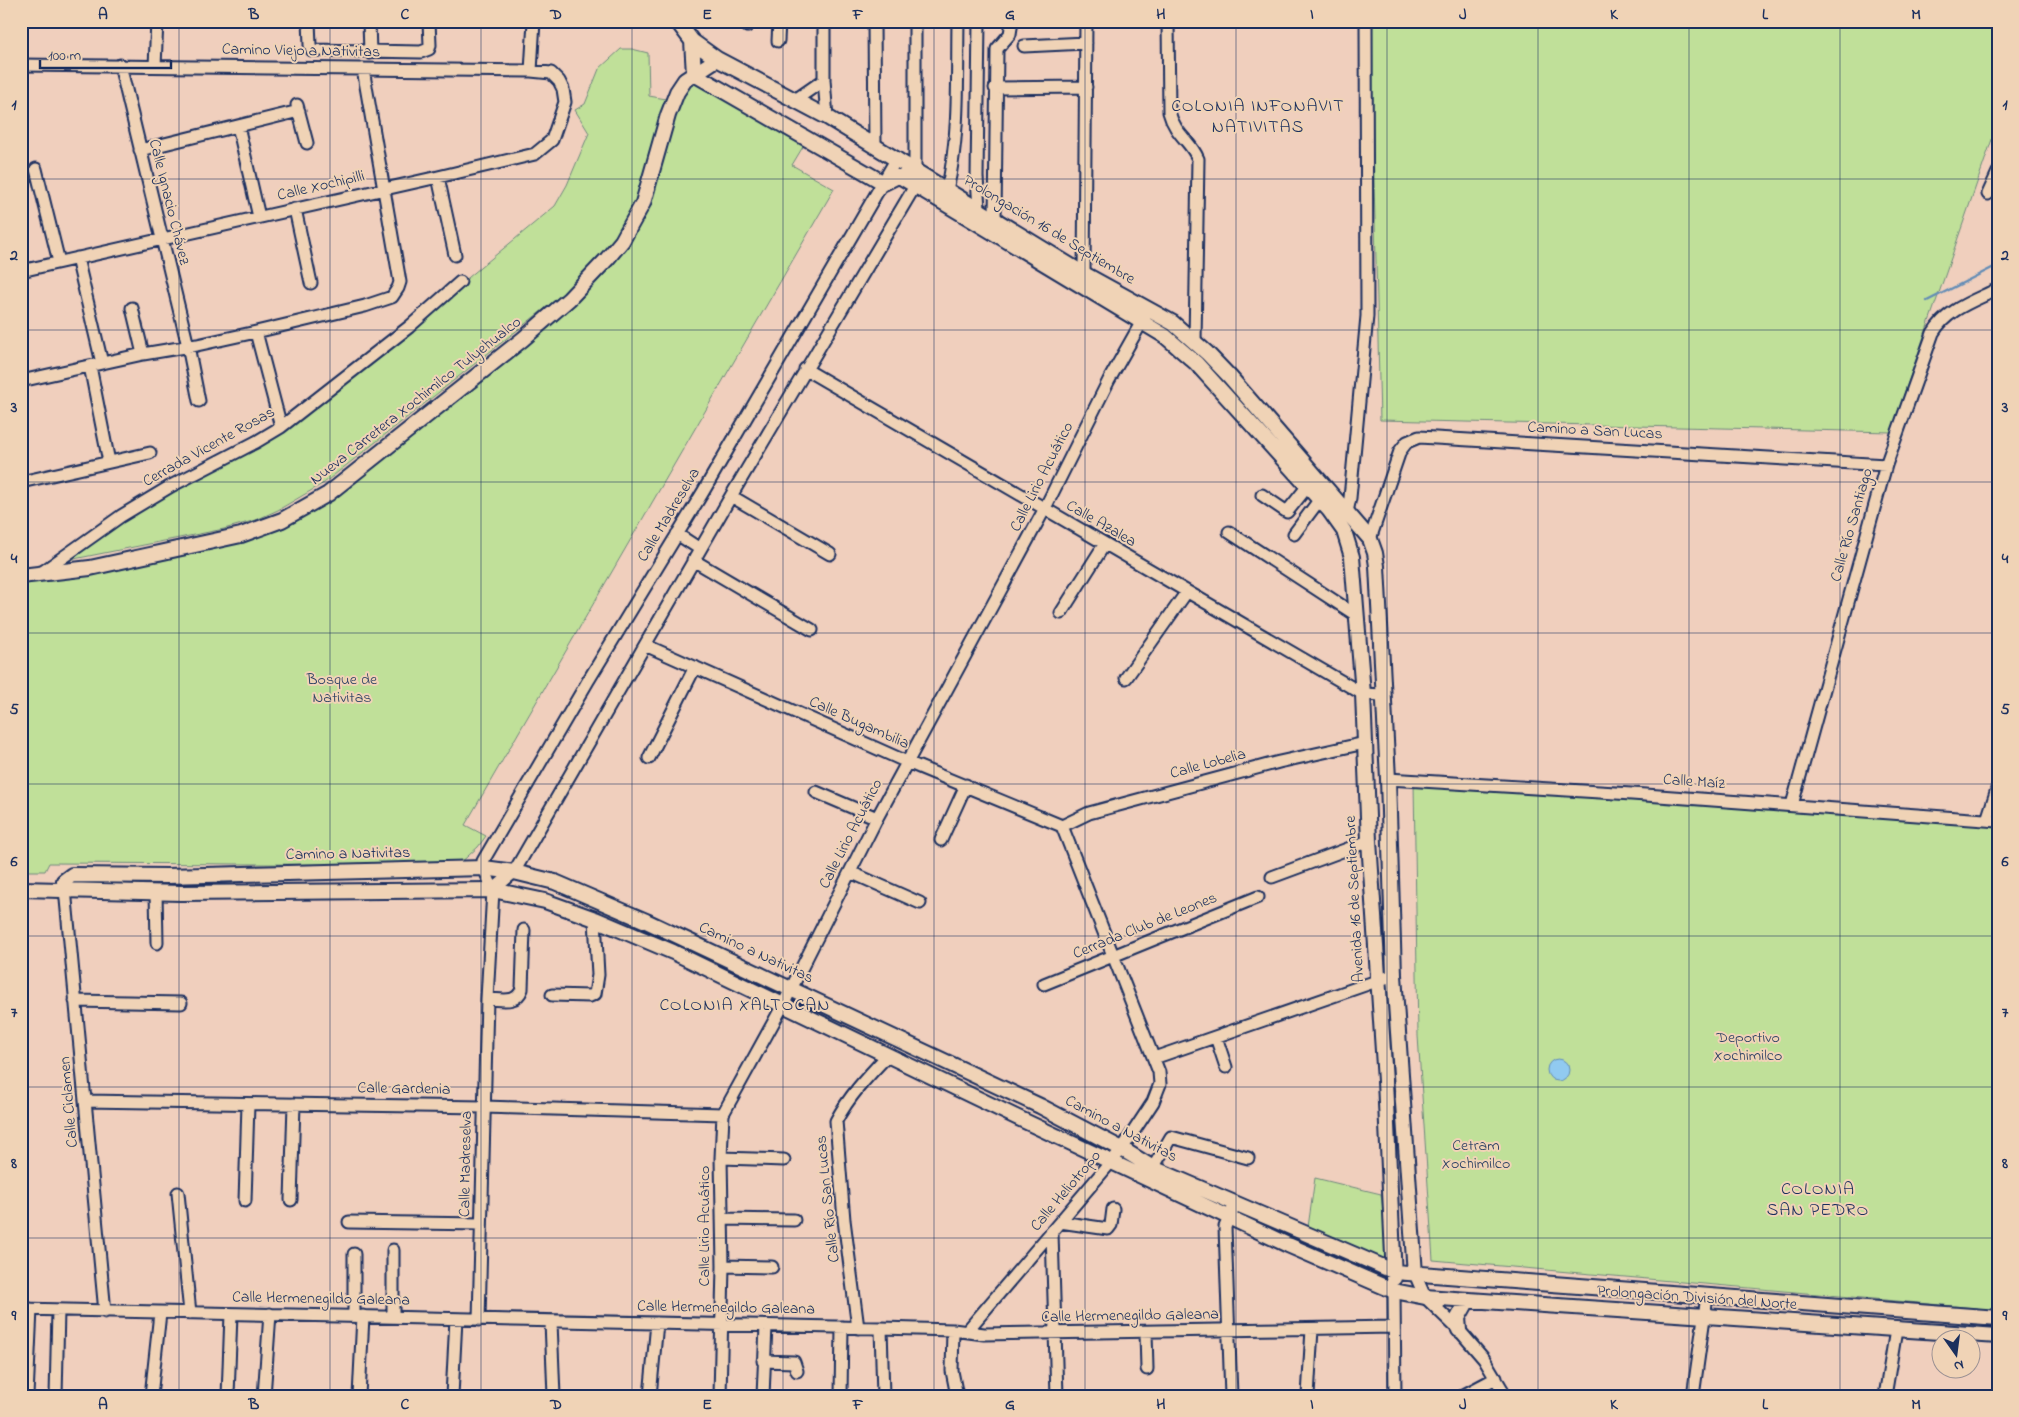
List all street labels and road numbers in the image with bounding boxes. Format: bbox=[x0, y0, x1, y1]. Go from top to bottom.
street label: Camino Viejo a Nativitas bbox=[222, 38, 380, 64]
street label: Calle Ignacio Chávez bbox=[142, 137, 196, 268]
street label: Calle Xochipilli bbox=[275, 164, 367, 208]
street label: Prolongación 16 de Septiembre bbox=[958, 169, 1140, 291]
street label: Nueva Carretera Xochimilco Tulyehualco bbox=[305, 311, 527, 491]
street label: Cerrada Vicente Rosas bbox=[138, 401, 280, 493]
street label: Camino a San Lucas bbox=[1527, 415, 1663, 447]
street label: Calle Lirio Acuático bbox=[1004, 418, 1080, 536]
street label: Calle Madreselva bbox=[631, 463, 707, 567]
street label: Calle Río Santiago bbox=[1824, 465, 1880, 585]
street label: Calle Azalea bbox=[1061, 494, 1141, 554]
street label: Calle Bugambilia bbox=[805, 690, 913, 756]
street label: Calle Lobelia bbox=[1167, 742, 1249, 786]
street label: Calle Maíz bbox=[1662, 768, 1726, 796]
street label: Calle Lirio Acuático bbox=[813, 775, 889, 893]
street label: Avenida 16 de Septiembre bbox=[1339, 814, 1371, 983]
street label: Camino a Nativitas bbox=[286, 841, 410, 867]
street label: Cerrada Club de Leones bbox=[1069, 886, 1221, 966]
street label: Camino a Nativitas bbox=[695, 916, 817, 990]
street label: Calle Ciclamen bbox=[53, 1055, 85, 1149]
street label: Calle Gardenia bbox=[357, 1076, 451, 1102]
street label: Camino a Nativitas bbox=[1060, 1089, 1182, 1169]
street label: Calle Madreselva bbox=[453, 1111, 479, 1217]
street label: Calle Río San Lucas bbox=[809, 1134, 847, 1264]
street label: Calle Heliotropo bbox=[1025, 1145, 1107, 1237]
street label: Calle Lirio Acuático bbox=[693, 1166, 717, 1286]
street label: Prolongación División del Norte bbox=[1596, 1279, 1799, 1317]
street label: Calle Hermenegildo Galeana bbox=[232, 1285, 410, 1313]
street label: Calle Hermenegildo Galeana bbox=[637, 1294, 815, 1322]
street label: Calle Hermenegildo Galeana bbox=[1041, 1302, 1219, 1330]

